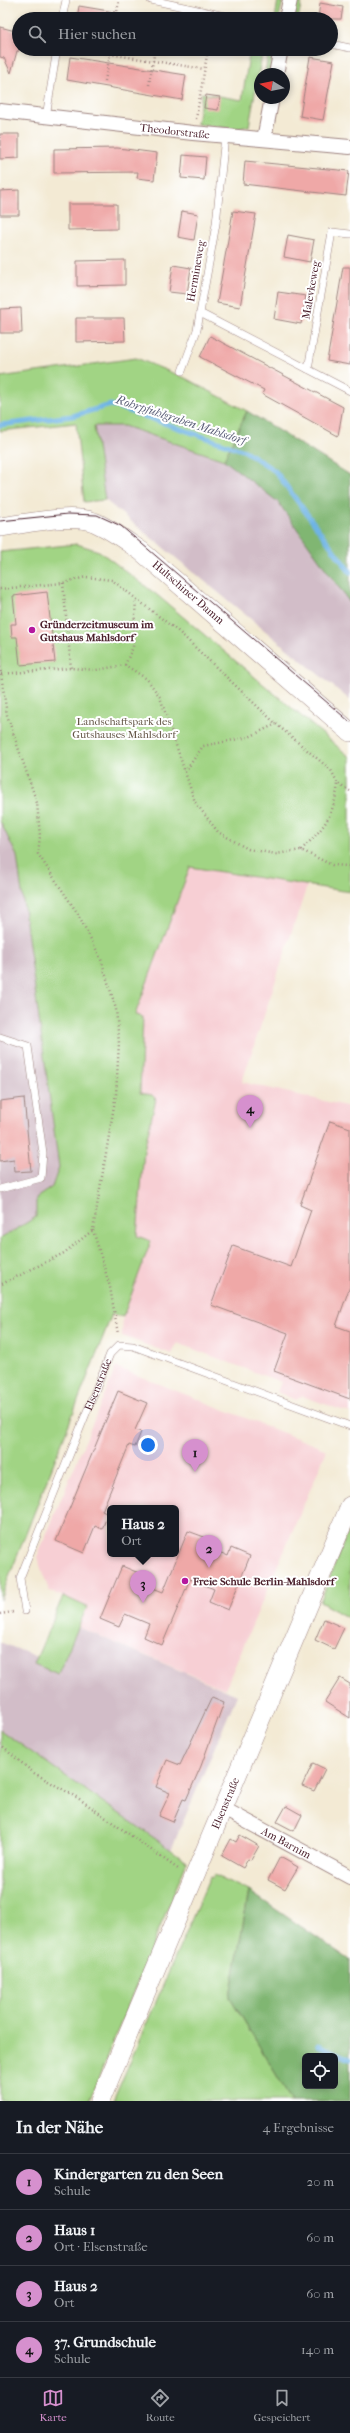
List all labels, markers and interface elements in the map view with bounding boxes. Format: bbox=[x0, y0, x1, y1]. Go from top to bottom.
search box bbox=[12, 12, 338, 56]
icon: search bbox=[26, 23, 48, 45]
text: Hier suchen bbox=[58, 25, 136, 43]
north arrow bbox=[254, 68, 290, 104]
street label: Theodorstraße bbox=[139, 120, 211, 141]
street label: Hermineweg bbox=[184, 239, 208, 303]
street label: Malevkeweg bbox=[299, 260, 323, 320]
water label: Rohrpfuhlgraben Mahlsdorf bbox=[113, 392, 250, 448]
street label: Hultschiner Damm bbox=[150, 557, 228, 627]
place label: Gründerzeitmuseum im Gutshaus Mahlsdorf bbox=[40, 618, 154, 644]
marker: Gründerzeitmuseum im Gutshaus Mahlsdorf bbox=[27, 625, 37, 635]
park label: Landschaftspark des Gutshauses Mahlsdorf bbox=[72, 715, 178, 741]
pin: 4 bbox=[237, 1095, 263, 1128]
street label: Elsenstraße bbox=[82, 1356, 114, 1412]
your location bbox=[138, 1435, 158, 1455]
pin: 1 bbox=[182, 1439, 208, 1472]
popup bbox=[107, 1505, 179, 1557]
text: Haus 2 bbox=[121, 1515, 165, 1533]
text: Ort bbox=[121, 1533, 142, 1548]
pin: 2 bbox=[196, 1535, 222, 1568]
pin: 3 bbox=[130, 1570, 156, 1603]
place label: Freie Schule Berlin-Mahlsdorf bbox=[192, 1575, 337, 1588]
marker: Freie Schule Berlin-Mahlsdorf bbox=[180, 1576, 190, 1586]
street label: Elsenstraße bbox=[208, 1775, 242, 1831]
street label: Am Barnim bbox=[258, 1824, 314, 1862]
map controls bbox=[302, 2053, 338, 2089]
button: locate bbox=[302, 2053, 338, 2089]
text: In der Nähe bbox=[16, 2117, 103, 2137]
text: 4 Ergebnisse bbox=[263, 2120, 334, 2135]
text: Kindergarten zu den Seen bbox=[54, 2165, 223, 2183]
text: 1 bbox=[27, 2174, 31, 2189]
text: 20 m bbox=[307, 2174, 334, 2189]
text: Schule bbox=[54, 2183, 91, 2198]
text: Haus 1 bbox=[54, 2221, 95, 2239]
text: 2 bbox=[26, 2230, 32, 2245]
text: 60 m bbox=[306, 2230, 334, 2245]
text: Ort · Elsenstraße bbox=[54, 2239, 148, 2254]
text: Haus 2 bbox=[54, 2277, 98, 2295]
text: 3 bbox=[26, 2286, 32, 2301]
text: 60 m bbox=[306, 2286, 334, 2301]
text: Ort bbox=[54, 2295, 75, 2310]
text: 37. Grundschule bbox=[54, 2333, 156, 2351]
text: 4 bbox=[25, 2342, 33, 2357]
text: 140 m bbox=[301, 2342, 334, 2357]
text: Schule bbox=[54, 2351, 91, 2366]
tab: Karte bbox=[39, 2387, 67, 2424]
tab: Route bbox=[146, 2387, 175, 2424]
tab: Gespeichert bbox=[254, 2387, 310, 2424]

